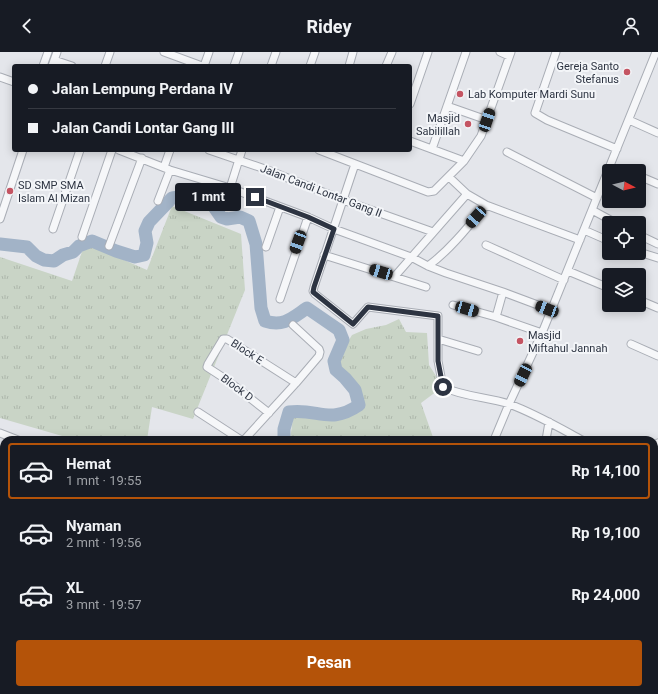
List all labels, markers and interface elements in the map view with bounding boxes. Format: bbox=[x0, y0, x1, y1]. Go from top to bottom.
icon: back bbox=[16, 15, 38, 37]
icon: person bbox=[620, 15, 642, 37]
text: Ridey bbox=[306, 16, 352, 37]
place label: Gereja Santo Stefanus bbox=[557, 60, 619, 86]
marker: Gereja Santo Stefanus bbox=[622, 67, 632, 77]
text: Jalan Lempung Perdana IV bbox=[52, 80, 233, 98]
place label: Lab Komputer Mardi Sunu bbox=[468, 88, 595, 101]
marker: Lab Komputer Mardi Sunu bbox=[455, 89, 465, 99]
car bbox=[477, 107, 497, 133]
place label: Masjid Sabilillah bbox=[416, 112, 460, 138]
text: Jalan Candi Lontar Gang III bbox=[52, 119, 234, 137]
marker: Masjid Sabilillah bbox=[463, 119, 473, 129]
street label: Jalan Candi Lontar Gang II bbox=[258, 162, 384, 220]
north arrow bbox=[602, 164, 646, 208]
map controls bbox=[602, 164, 646, 312]
place label: SD SMP SMA Islam Al Mizan bbox=[18, 179, 90, 205]
callout: 1 mnt bbox=[175, 183, 241, 211]
marker: SD SMP SMA Islam Al Mizan bbox=[5, 186, 15, 196]
route end bbox=[246, 188, 264, 206]
text: 1 mnt bbox=[191, 189, 225, 204]
car bbox=[464, 204, 488, 230]
button: locate bbox=[602, 216, 646, 260]
car bbox=[288, 229, 308, 255]
car bbox=[368, 263, 394, 281]
button: layers bbox=[602, 268, 646, 312]
car bbox=[534, 299, 560, 319]
car bbox=[454, 300, 480, 318]
place label: Masjid Miftahul Jannah bbox=[528, 329, 607, 355]
marker: Masjid Miftahul Jannah bbox=[515, 336, 525, 346]
street label: Block E bbox=[228, 337, 266, 367]
car bbox=[512, 362, 534, 388]
street label: Block D bbox=[218, 372, 256, 404]
route start bbox=[434, 378, 452, 396]
icon: car bbox=[18, 453, 54, 489]
text: Hemat bbox=[66, 455, 111, 473]
text: Rp 14,100 bbox=[572, 462, 640, 480]
text: 1 mnt · 19:55 bbox=[66, 473, 142, 488]
icon: car bbox=[18, 515, 54, 551]
text: Nyaman bbox=[66, 517, 121, 535]
text: Rp 19,100 bbox=[572, 524, 640, 542]
text: 2 mnt · 19:56 bbox=[66, 535, 142, 550]
icon: car bbox=[18, 577, 54, 613]
text: XL bbox=[66, 579, 84, 597]
text: Rp 24,000 bbox=[572, 586, 640, 604]
text: 3 mnt · 19:57 bbox=[66, 597, 142, 612]
button: Pesan bbox=[16, 640, 642, 686]

